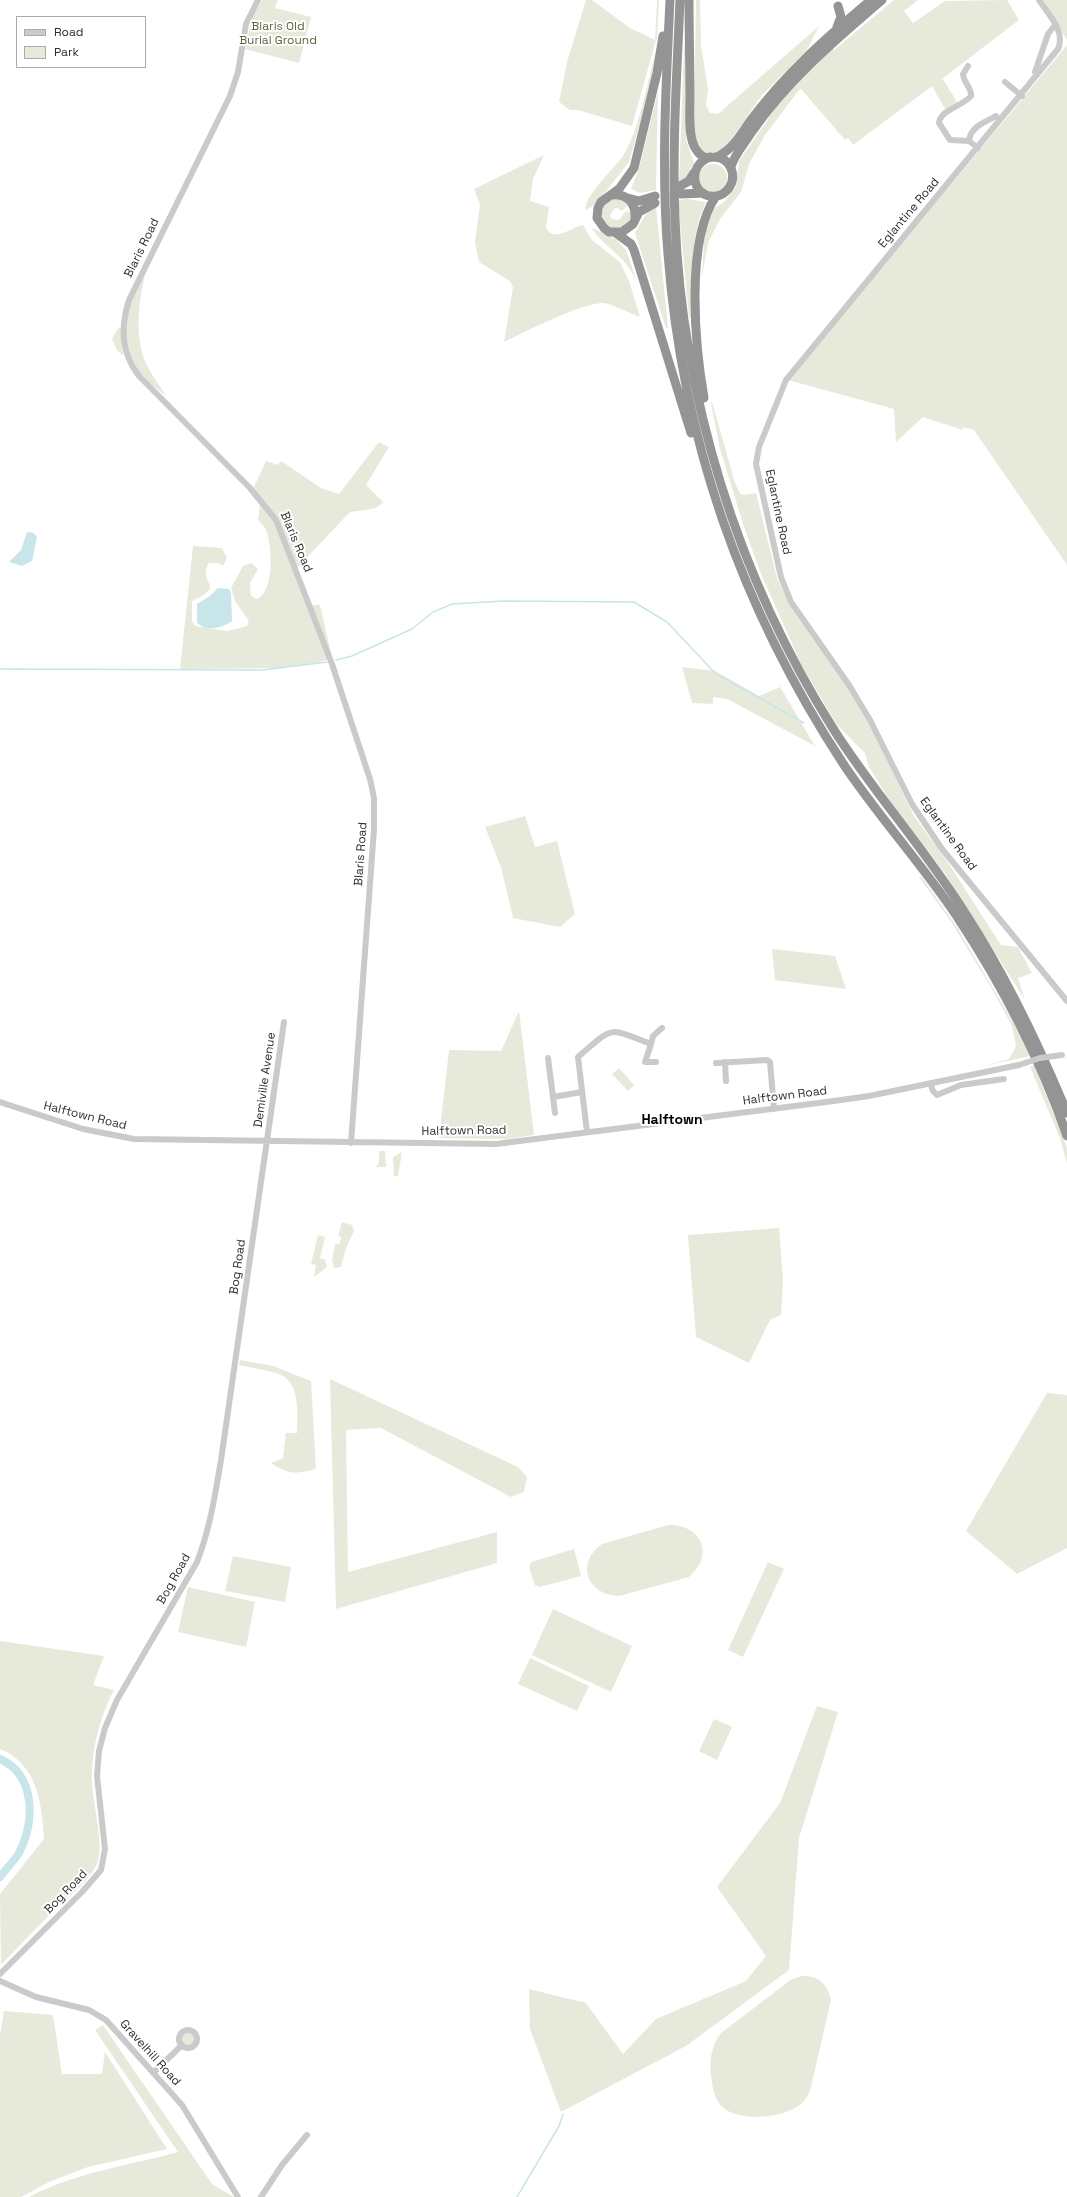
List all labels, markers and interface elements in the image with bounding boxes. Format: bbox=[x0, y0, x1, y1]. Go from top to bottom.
legend bbox=[16, 16, 146, 68]
park label: Blaris Old Burial Ground bbox=[239, 20, 317, 48]
text: Road bbox=[54, 24, 83, 40]
text: Park bbox=[54, 44, 79, 60]
street label: Eglantine Road bbox=[876, 175, 942, 251]
street label: Blaris Road bbox=[121, 216, 163, 280]
street label: Eglantine Road bbox=[762, 468, 794, 556]
street label: Blaris Road bbox=[277, 510, 315, 574]
street label: Eglantine Road bbox=[917, 795, 979, 873]
street label: Blaris Road bbox=[352, 822, 370, 886]
street label: Demiville Avenue bbox=[251, 1031, 279, 1129]
street label: Halftown Road bbox=[742, 1084, 828, 1108]
street label: Halftown Road bbox=[42, 1099, 128, 1133]
district label: Halftown bbox=[641, 1112, 703, 1128]
street label: Halftown Road bbox=[421, 1123, 507, 1139]
street label: Bog Road bbox=[227, 1238, 249, 1296]
street label: Bog Road bbox=[154, 1551, 194, 1607]
street label: Bog Road bbox=[42, 1867, 90, 1917]
street label: Gravelhill Road bbox=[117, 2017, 183, 2089]

